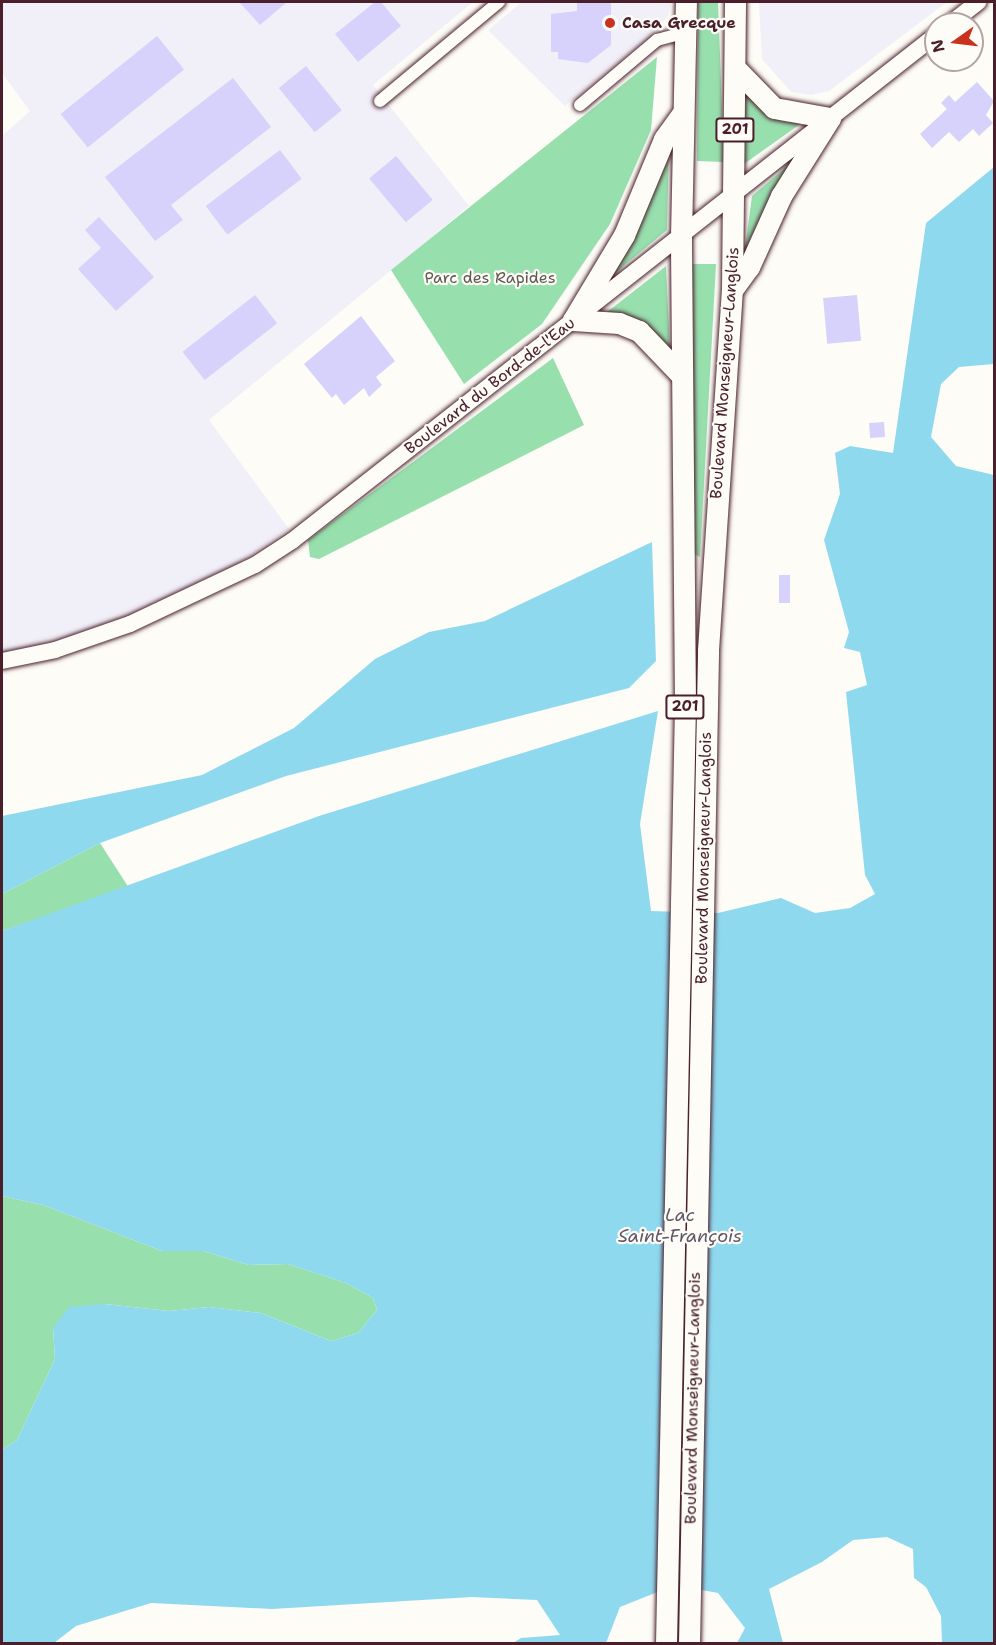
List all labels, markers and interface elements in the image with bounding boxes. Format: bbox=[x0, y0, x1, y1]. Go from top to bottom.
north arrow bbox=[924, 12, 984, 72]
place label: Casa Grecque bbox=[622, 13, 736, 33]
marker: Casa Grecque bbox=[603, 16, 617, 30]
text: N bbox=[926, 37, 950, 55]
road number: 201 bbox=[714, 118, 756, 142]
street label: Boulevard Monseigneur-Langlois bbox=[707, 246, 743, 500]
park label: Parc des Rapides bbox=[424, 268, 556, 288]
street label: Boulevard du Bord-de-l'Eau bbox=[401, 314, 579, 458]
road number: 201 bbox=[664, 695, 706, 719]
street label: Boulevard Monseigneur-Langlois bbox=[692, 732, 716, 984]
water label: Lac Saint-François bbox=[618, 1205, 742, 1248]
street label: Boulevard Monseigneur-Langlois bbox=[681, 1272, 705, 1524]

